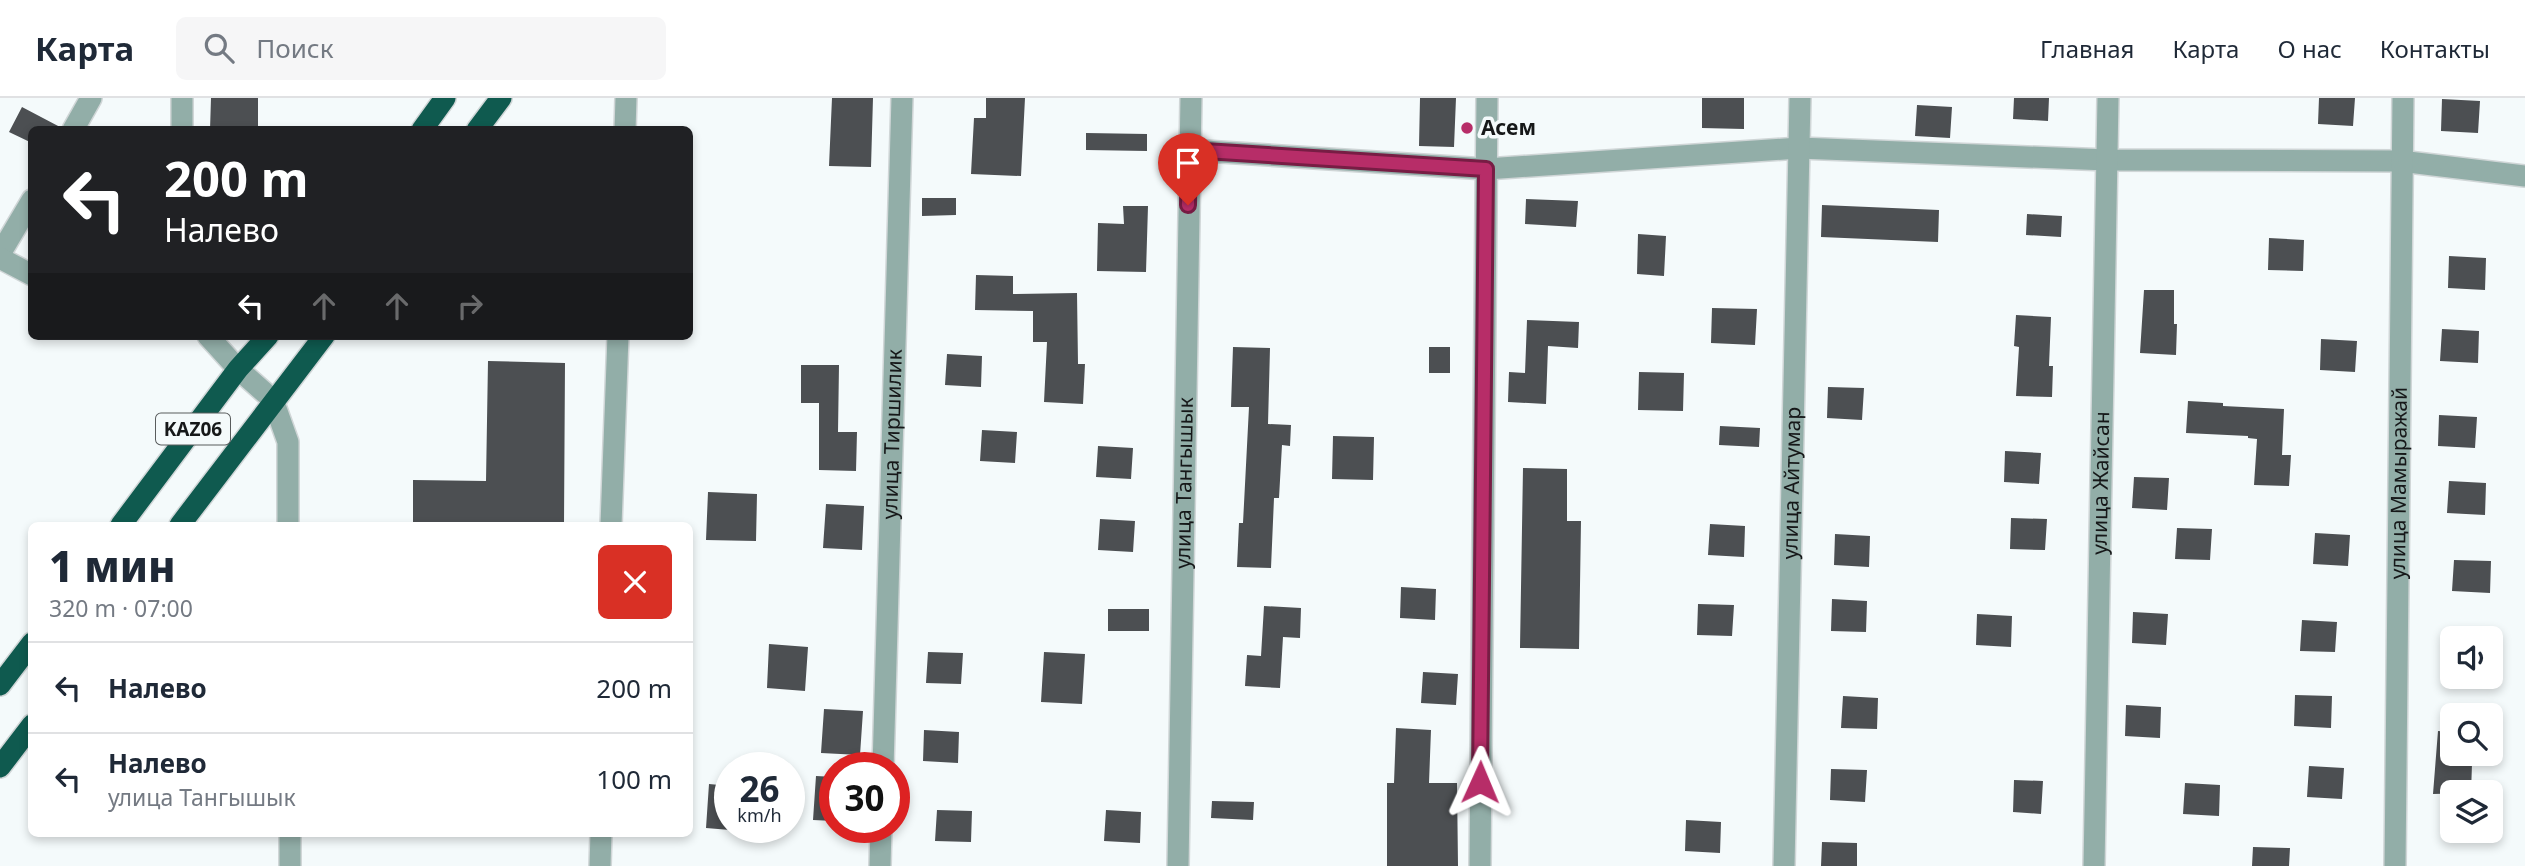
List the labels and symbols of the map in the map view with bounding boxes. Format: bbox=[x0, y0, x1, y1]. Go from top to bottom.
place label: Асем bbox=[1481, 113, 1536, 141]
marker: Асем bbox=[1459, 120, 1475, 136]
pin bbox=[1158, 133, 1218, 205]
street label: улица Тиршилик bbox=[875, 349, 908, 520]
street label: улица Мамыражай bbox=[2383, 387, 2413, 579]
street label: улица Тангышык bbox=[1168, 397, 1199, 569]
street label: улица Айтумар bbox=[1775, 407, 1807, 560]
street label: улица Жайсан bbox=[2085, 411, 2115, 555]
road number: KАZ06 bbox=[156, 414, 230, 444]
position arrow bbox=[1443, 745, 1517, 819]
speed limit sign: 30 bbox=[819, 752, 910, 843]

